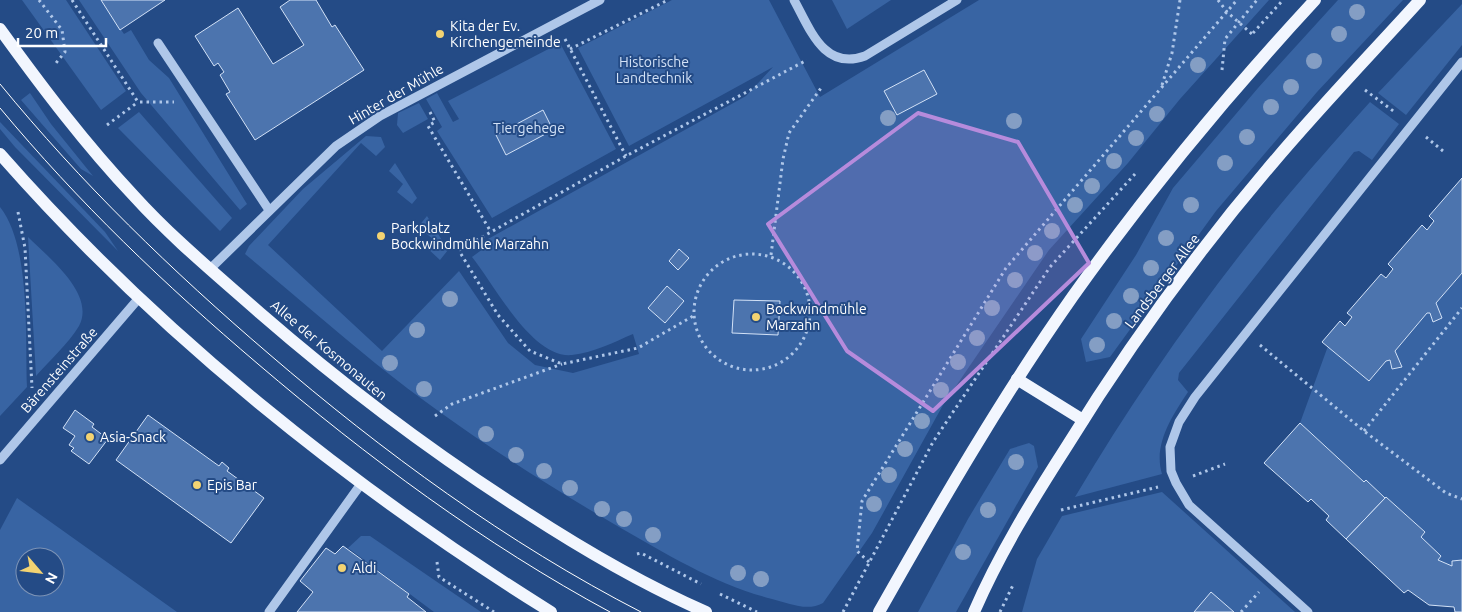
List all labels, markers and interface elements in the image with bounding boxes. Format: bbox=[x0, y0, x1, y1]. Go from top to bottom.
scale bar bbox=[18, 15, 105, 47]
place label: Kita der Ev. Kirchengemeinde bbox=[450, 18, 561, 50]
text: 20 m bbox=[25, 24, 58, 41]
marker: Kita der Ev. Kirchengemeinde bbox=[434, 28, 446, 40]
park label: Historische Landtechnik bbox=[616, 54, 692, 86]
street label: Hinter der Mühle bbox=[346, 60, 446, 128]
park label: Tiergehege bbox=[493, 120, 565, 136]
place label: Parkplatz Bockwindmühle Marzahn bbox=[391, 220, 549, 252]
marker: Parkplatz Bockwindmühle Marzahn bbox=[375, 230, 387, 242]
street label: Landsberger Allee bbox=[1121, 231, 1203, 331]
street label: Allee der Kosmonauten bbox=[268, 297, 390, 403]
place label: Bockwindmühle Marzahn bbox=[766, 301, 867, 333]
marker: Bockwindmühle Marzahn bbox=[750, 311, 762, 323]
street label: Bärensteinstraße bbox=[18, 324, 100, 416]
place label: Asia-Snack bbox=[100, 429, 166, 445]
marker: Asia-Snack bbox=[84, 431, 96, 443]
place label: Epis Bar bbox=[207, 477, 258, 493]
marker: Epis Bar bbox=[191, 479, 203, 491]
north arrow bbox=[15, 547, 65, 597]
place label: Aldi bbox=[352, 560, 376, 576]
marker: Aldi bbox=[336, 562, 348, 574]
text: N bbox=[42, 570, 61, 586]

